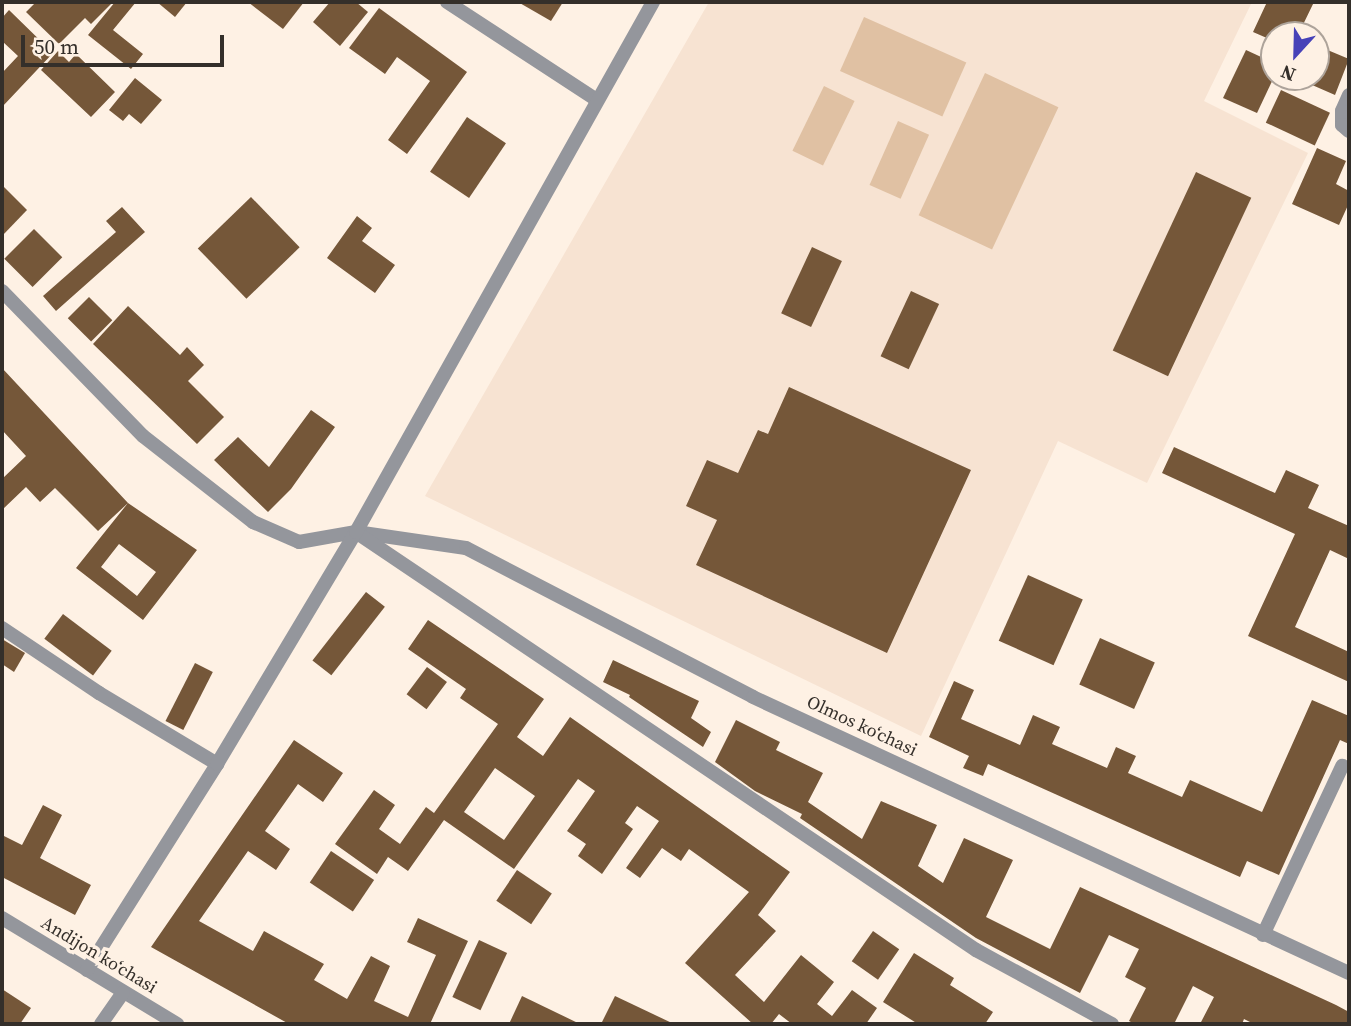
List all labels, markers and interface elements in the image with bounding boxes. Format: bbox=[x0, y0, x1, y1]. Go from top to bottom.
scale bar bbox=[24, 21, 228, 65]
north arrow bbox=[1260, 21, 1330, 91]
text: 50 m bbox=[34, 32, 79, 61]
text: N bbox=[1277, 59, 1299, 88]
street label: Olmos koʻchasi bbox=[803, 691, 921, 761]
street label: Andijon koʻchasi bbox=[37, 912, 161, 998]

